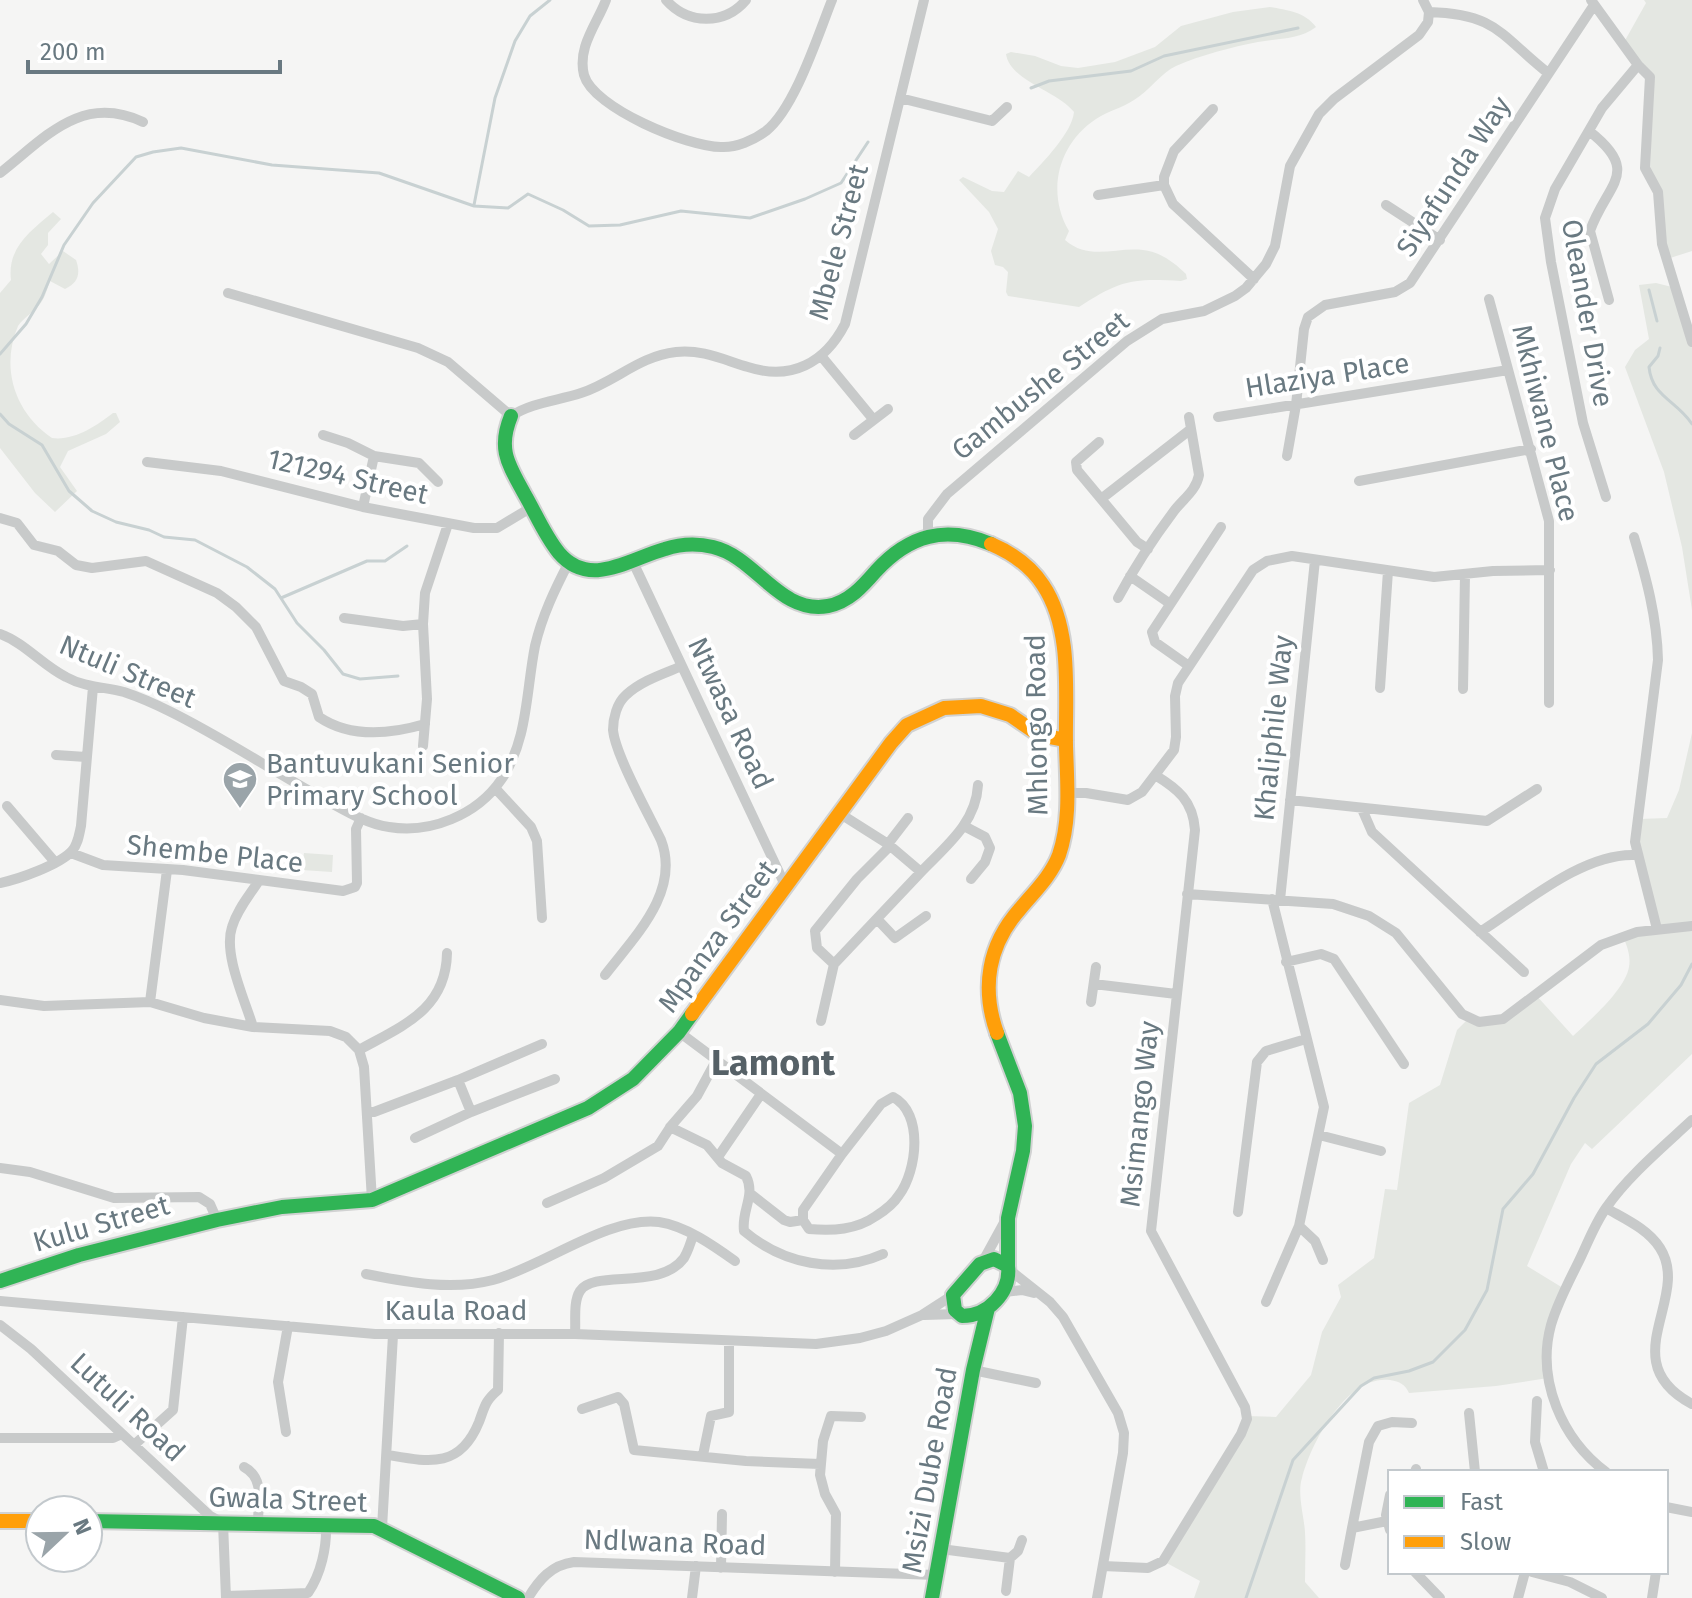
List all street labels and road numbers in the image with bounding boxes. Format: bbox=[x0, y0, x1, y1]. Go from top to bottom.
street label: Siyafunda Way bbox=[1389, 90, 1518, 262]
street label: Mbele Street bbox=[802, 160, 875, 324]
street label: Oleander Drive bbox=[1555, 217, 1620, 409]
street label: Gambushe Street bbox=[945, 303, 1136, 467]
street label: Mkhiwane Place bbox=[1505, 321, 1586, 525]
street label: Hlaziya Place bbox=[1243, 346, 1412, 405]
street label: 121294 Street bbox=[264, 442, 432, 511]
street label: Ntuli Street bbox=[55, 628, 202, 715]
street label: Ntwasa Road bbox=[681, 632, 780, 794]
street label: Khaliphile Way bbox=[1247, 633, 1300, 823]
street label: Mhlongo Road bbox=[1018, 634, 1055, 816]
street label: Shembe Place bbox=[125, 828, 305, 879]
street label: Mpanza Street bbox=[651, 853, 784, 1019]
street label: Msimango Way bbox=[1113, 1019, 1166, 1209]
street label: Kulu Street bbox=[29, 1188, 174, 1259]
street label: Kaula Road bbox=[384, 1294, 528, 1327]
street label: Lutuli Road bbox=[64, 1346, 192, 1469]
street label: Msizi Dube Road bbox=[895, 1365, 964, 1576]
street label: Gwala Street bbox=[208, 1480, 369, 1519]
street label: Ndlwana Road bbox=[583, 1523, 767, 1562]

